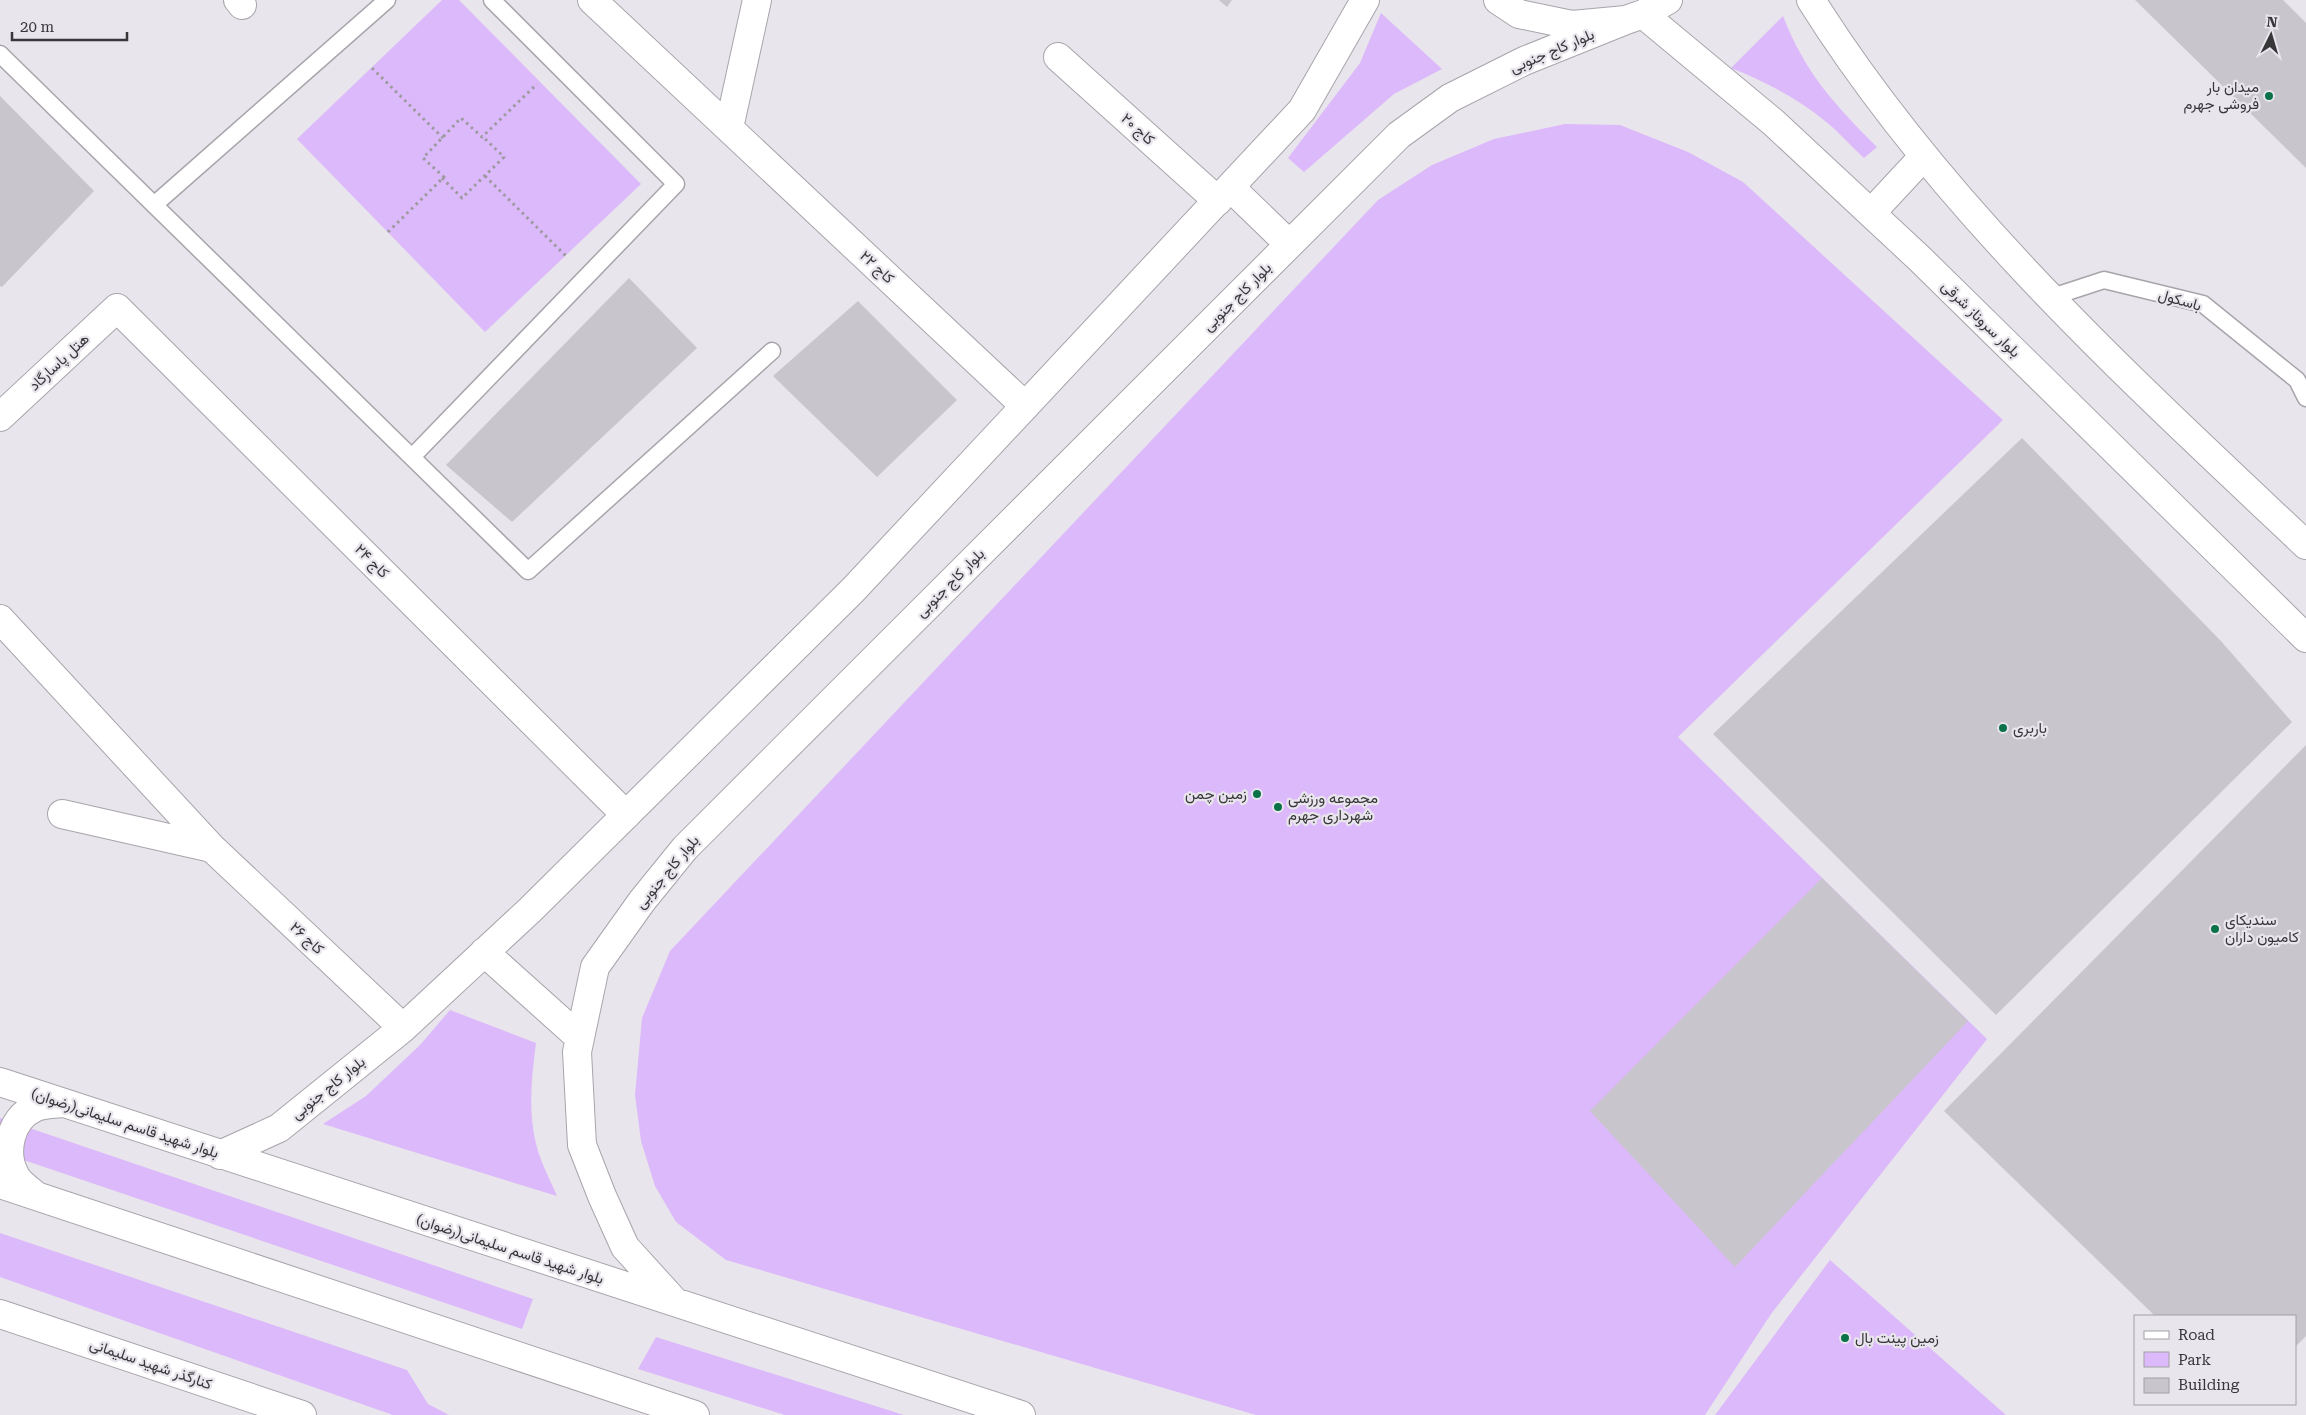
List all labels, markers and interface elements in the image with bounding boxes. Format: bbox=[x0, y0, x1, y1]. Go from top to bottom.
scale bar bbox=[12, 10, 128, 42]
north arrow bbox=[2246, 10, 2296, 60]
text: N bbox=[2266, 14, 2278, 31]
text: 20 m bbox=[20, 18, 55, 36]
street label: بلوار کاج جنوبی bbox=[1507, 25, 1598, 79]
place label: میدان بار فروشی جهرم bbox=[2183, 78, 2259, 114]
marker: میدان بار فروشی جهرم bbox=[2263, 90, 2275, 102]
street label: کاج ۲۰ bbox=[1116, 109, 1159, 150]
street label: کاج ۲۲ bbox=[855, 247, 898, 289]
street label: بلوار کاج جنوبی bbox=[1199, 259, 1277, 337]
street label: بلوار سروناز شرقی bbox=[1937, 277, 2024, 362]
street label: باسکول bbox=[2156, 285, 2204, 315]
street label: هتل پاسارگاد bbox=[25, 330, 94, 395]
street label: کاج ۲۴ bbox=[350, 540, 393, 583]
street label: بلوار کاج جنوبی bbox=[912, 545, 990, 623]
place label: باربری bbox=[2013, 719, 2047, 738]
marker: باربری bbox=[1997, 722, 2009, 734]
place label: زمین چمن bbox=[1185, 785, 1247, 804]
marker: زمین چمن bbox=[1251, 788, 1263, 800]
place label: مجموعه ورزشی شهرداری جهرم bbox=[1288, 789, 1378, 825]
marker: مجموعه ورزشی شهرداری جهرم bbox=[1272, 801, 1284, 813]
street label: بلوار کاج جنوبی bbox=[631, 832, 704, 914]
place label: سندیکای کامیون داران bbox=[2225, 911, 2299, 946]
street label: کاج ۲۶ bbox=[285, 918, 328, 960]
marker: سندیکای کامیون داران bbox=[2209, 923, 2221, 935]
street label: بلوار کاج جنوبی bbox=[287, 1053, 370, 1125]
street label: بلوار شهید قاسم سلیمانی(رضوان) bbox=[29, 1084, 221, 1163]
street label: بلوار شهید قاسم سلیمانی(رضوان) bbox=[414, 1210, 606, 1289]
legend bbox=[2134, 1315, 2296, 1405]
text: Road bbox=[2178, 1326, 2215, 1344]
place label: زمین پینت بال bbox=[1855, 1329, 1939, 1348]
marker: زمین پینت بال bbox=[1839, 1332, 1851, 1344]
street label: کنارگذر شهید سلیمانی bbox=[87, 1335, 215, 1394]
text: Park bbox=[2178, 1351, 2212, 1369]
text: Building bbox=[2178, 1376, 2240, 1394]

